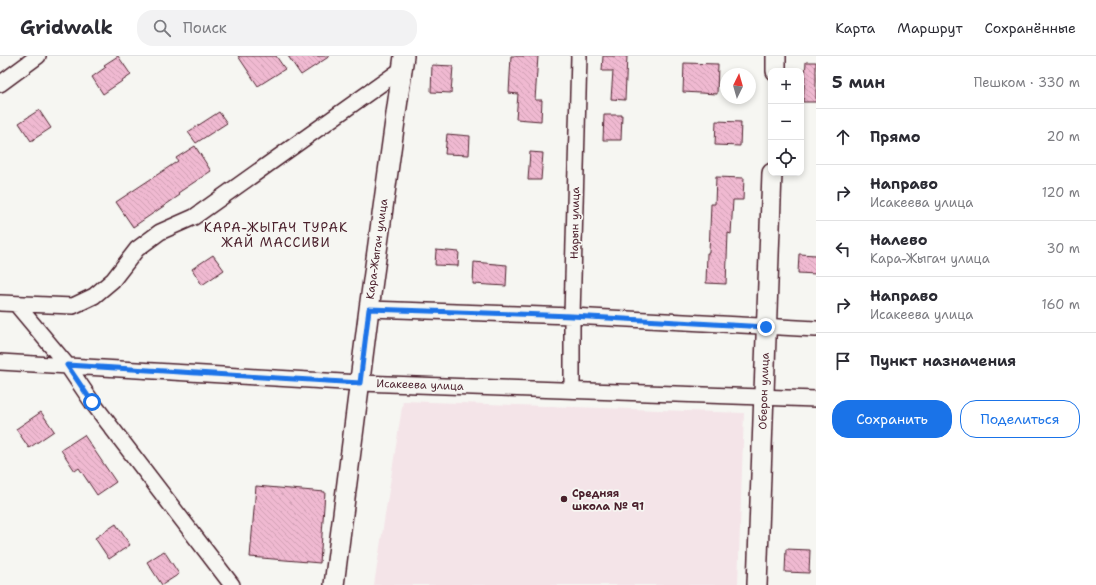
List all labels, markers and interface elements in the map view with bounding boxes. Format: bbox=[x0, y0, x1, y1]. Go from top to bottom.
search box bbox=[137, 10, 417, 46]
text: Gridwalk bbox=[20, 15, 113, 40]
icon: search bbox=[151, 17, 173, 39]
text: Поиск bbox=[183, 18, 227, 38]
text: Карта bbox=[835, 19, 875, 37]
text: Маршрут bbox=[897, 19, 963, 37]
text: Сохранённые bbox=[985, 19, 1076, 37]
north arrow bbox=[720, 68, 756, 104]
map controls bbox=[768, 68, 804, 176]
button: + bbox=[768, 68, 804, 104]
text: 5 мин bbox=[832, 71, 885, 93]
text: Пешком · 330 m bbox=[974, 74, 1080, 91]
button: − bbox=[768, 104, 804, 140]
icon: ahead bbox=[832, 126, 854, 148]
text: Прямо bbox=[870, 127, 920, 147]
text: 20 m bbox=[1047, 128, 1080, 145]
button: locate bbox=[768, 140, 804, 176]
text: Направо bbox=[870, 174, 938, 194]
icon: right bbox=[832, 182, 854, 204]
text: 120 m bbox=[1042, 184, 1080, 201]
street label: Нарын улица bbox=[567, 187, 583, 259]
text: Исакеева улица bbox=[870, 194, 973, 211]
street label: Кара-Жыгач улица bbox=[363, 198, 391, 300]
district label: КАРА-ЖЫГАЧ ТУРАК ЖАЙ МАССИВИ bbox=[204, 219, 348, 251]
text: Налево bbox=[870, 230, 928, 250]
icon: left bbox=[832, 238, 854, 260]
text: 30 m bbox=[1046, 240, 1080, 257]
text: Кара-Жыгач улица bbox=[870, 250, 990, 267]
text: Направо bbox=[870, 286, 938, 306]
icon: right bbox=[832, 294, 854, 316]
text: 160 m bbox=[1042, 296, 1080, 313]
text: Исакеева улица bbox=[870, 306, 973, 323]
route end bbox=[757, 318, 775, 336]
icon: arrive bbox=[832, 350, 854, 372]
text: Пункт назначения bbox=[870, 351, 1016, 371]
street label: Оберон улица bbox=[755, 352, 773, 430]
street label: Исакеева улица bbox=[376, 376, 464, 394]
route start bbox=[83, 393, 101, 411]
button: Сохранить bbox=[832, 400, 952, 438]
button: Поделиться bbox=[960, 400, 1080, 438]
place label: Средняя школа № 91 bbox=[572, 486, 644, 514]
marker: Средняя школа № 91 bbox=[559, 494, 569, 504]

